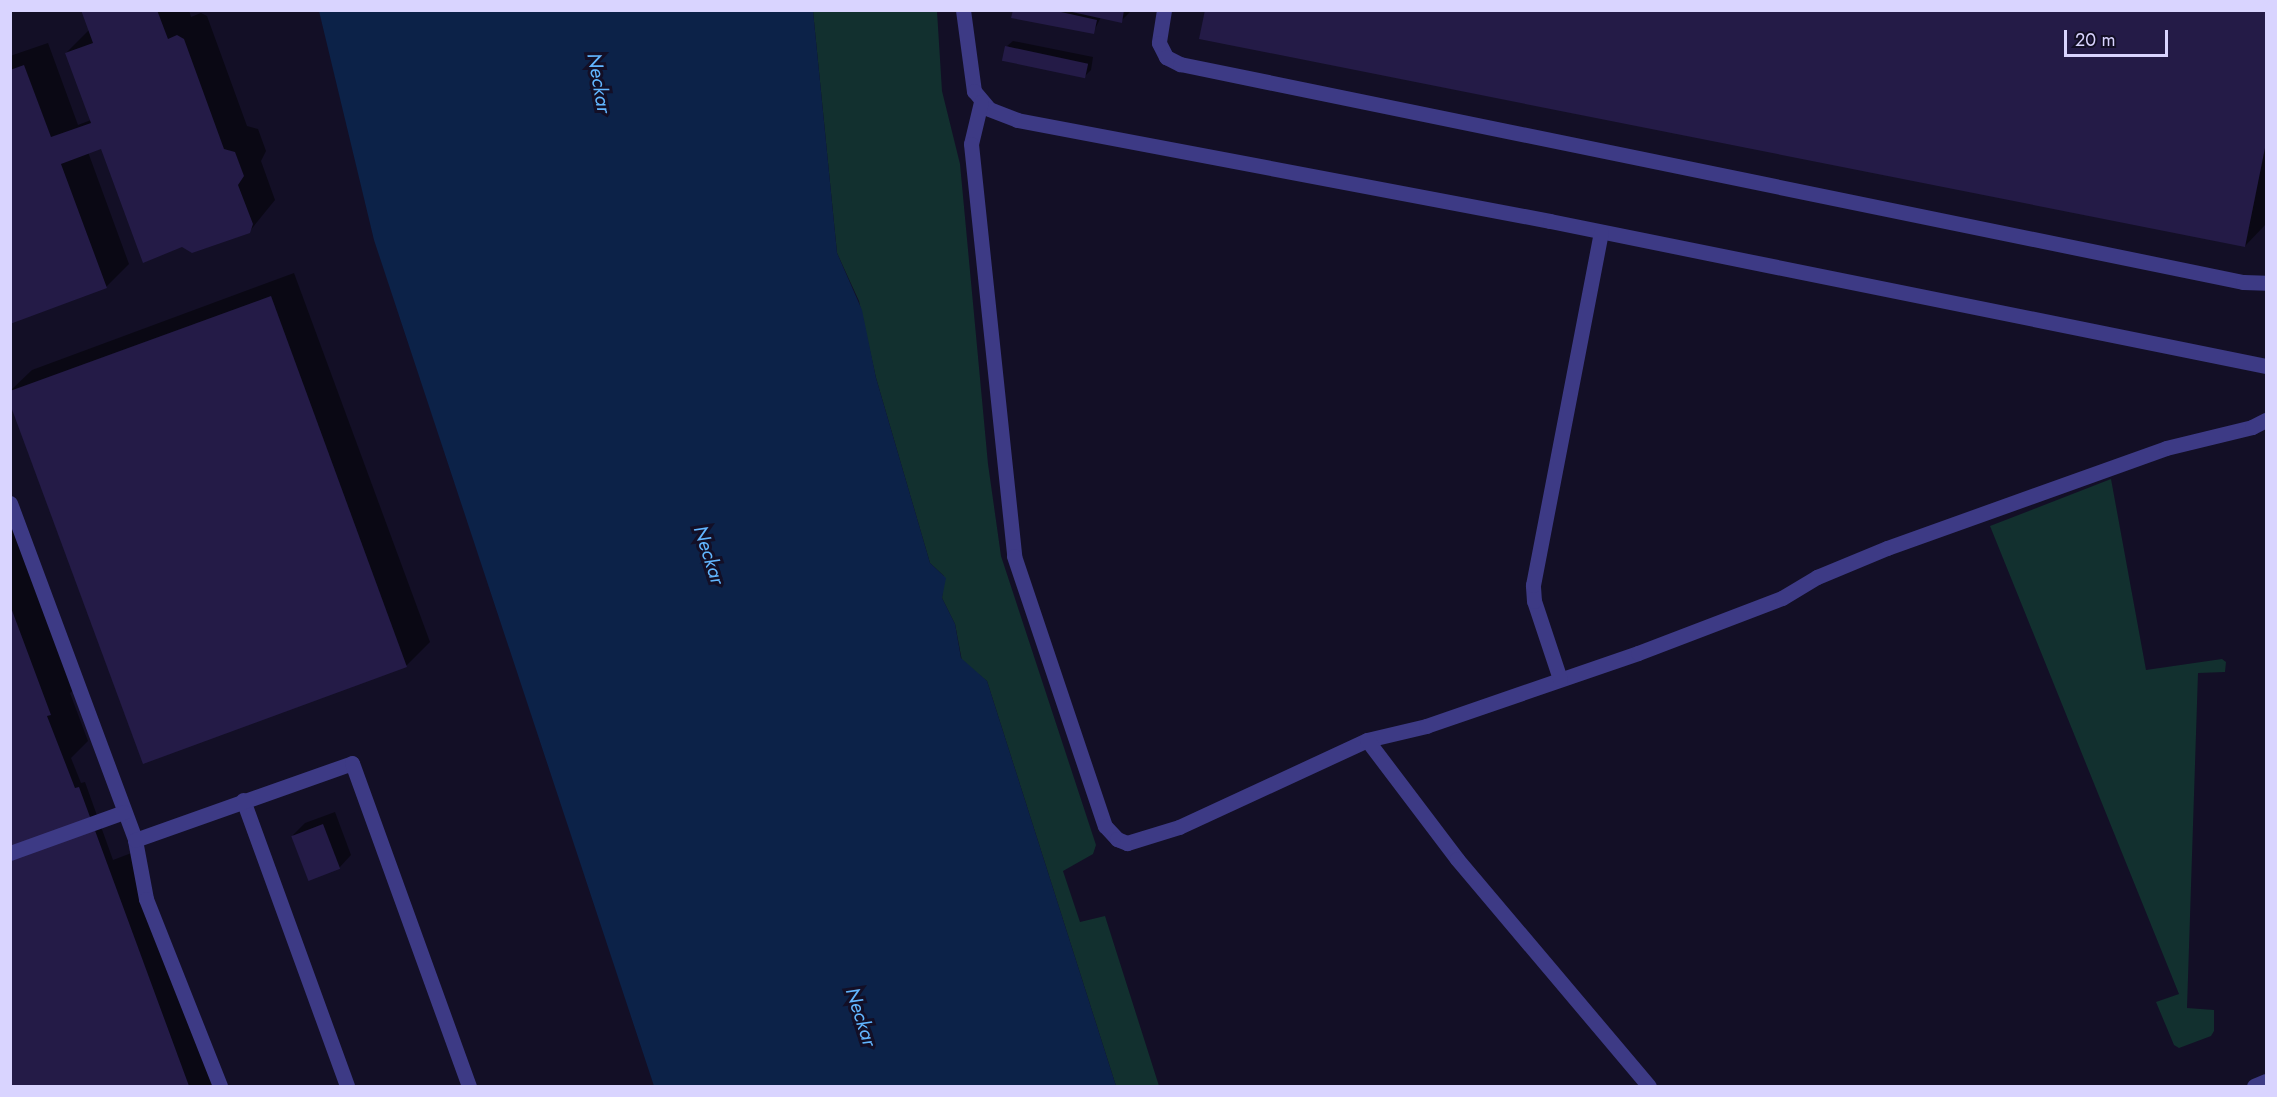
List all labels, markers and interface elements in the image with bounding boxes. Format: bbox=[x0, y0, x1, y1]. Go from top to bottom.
scale bar bbox=[2067, 18, 2170, 56]
text: 20 m bbox=[2075, 27, 2115, 53]
water label: Neckar bbox=[582, 51, 616, 115]
water label: Neckar bbox=[688, 522, 730, 588]
water label: Neckar bbox=[840, 984, 882, 1050]

